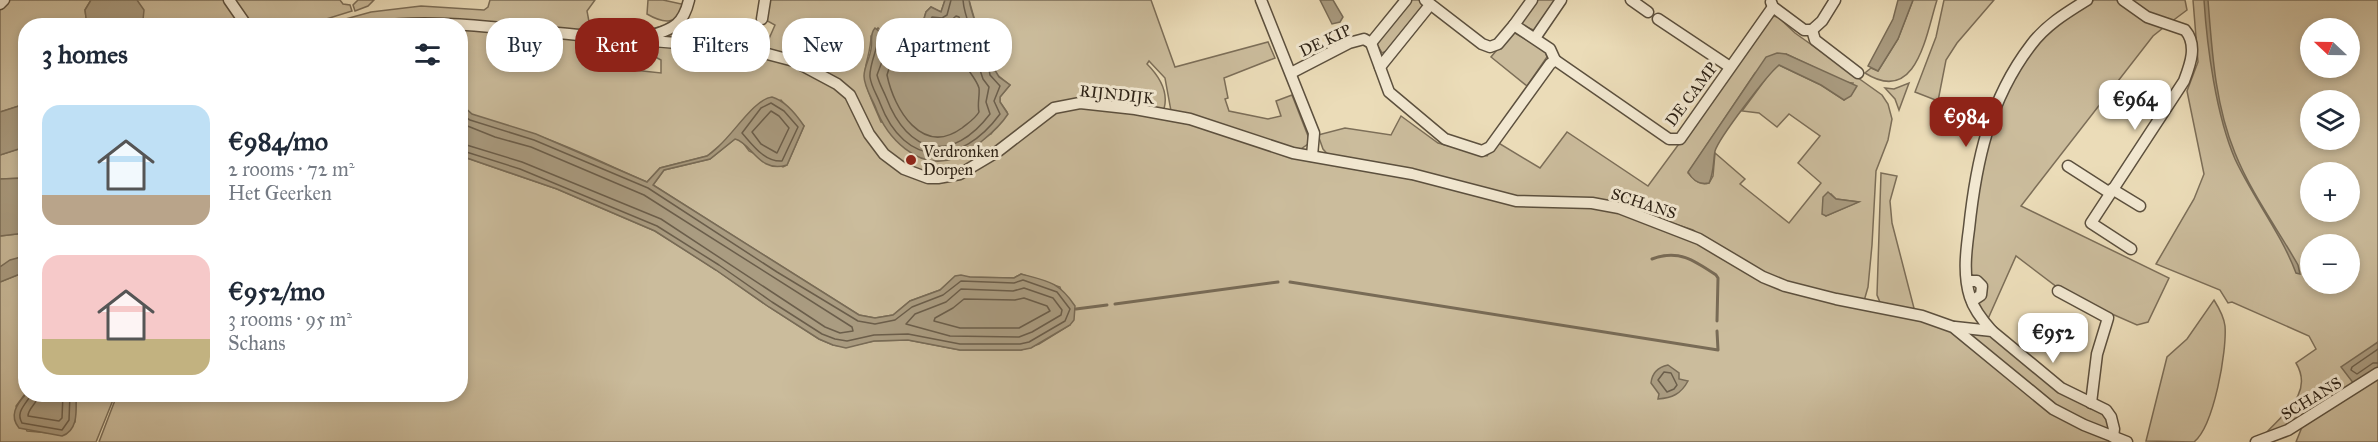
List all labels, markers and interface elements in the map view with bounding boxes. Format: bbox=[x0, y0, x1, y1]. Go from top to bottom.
chip: Buy bbox=[486, 18, 563, 72]
chip: Rent bbox=[575, 18, 659, 72]
chip: Filters bbox=[671, 18, 770, 72]
chip: New bbox=[782, 18, 864, 72]
chip: Apartment bbox=[876, 18, 1012, 72]
north arrow bbox=[2300, 18, 2360, 78]
map controls bbox=[2300, 18, 2360, 294]
street label: DE KIP bbox=[1296, 20, 1354, 61]
text: 3 homes bbox=[42, 38, 128, 70]
icon: filters bbox=[411, 38, 444, 71]
street label: DE CAMP bbox=[1661, 59, 1721, 130]
pin: €964 bbox=[2099, 80, 2171, 131]
street label: RIJNDIJK bbox=[1078, 81, 1156, 109]
text: €964 bbox=[2113, 87, 2157, 111]
button: layers bbox=[2300, 90, 2360, 150]
pin: €984 bbox=[1930, 97, 2002, 148]
text: €984 bbox=[1944, 104, 1988, 128]
text: €984/mo bbox=[228, 125, 328, 157]
icon: home bbox=[90, 129, 162, 201]
place label: Verdronken Dorpen bbox=[922, 142, 999, 179]
marker: Verdronken Dorpen bbox=[904, 153, 918, 167]
text: 2 rooms · 72 m² bbox=[228, 157, 355, 181]
button: + bbox=[2300, 162, 2360, 222]
text: Het Geerken bbox=[228, 181, 332, 205]
street label: SCHANS bbox=[1609, 184, 1679, 223]
button: − bbox=[2300, 234, 2360, 294]
text: €952/mo bbox=[228, 275, 325, 307]
icon: home bbox=[90, 279, 162, 351]
text: 3 rooms · 95 m² bbox=[228, 307, 352, 331]
pin: €952 bbox=[2017, 313, 2089, 364]
text: €952 bbox=[2032, 320, 2074, 344]
text: Schans bbox=[228, 331, 286, 355]
street label: SCHANS bbox=[2277, 373, 2345, 424]

